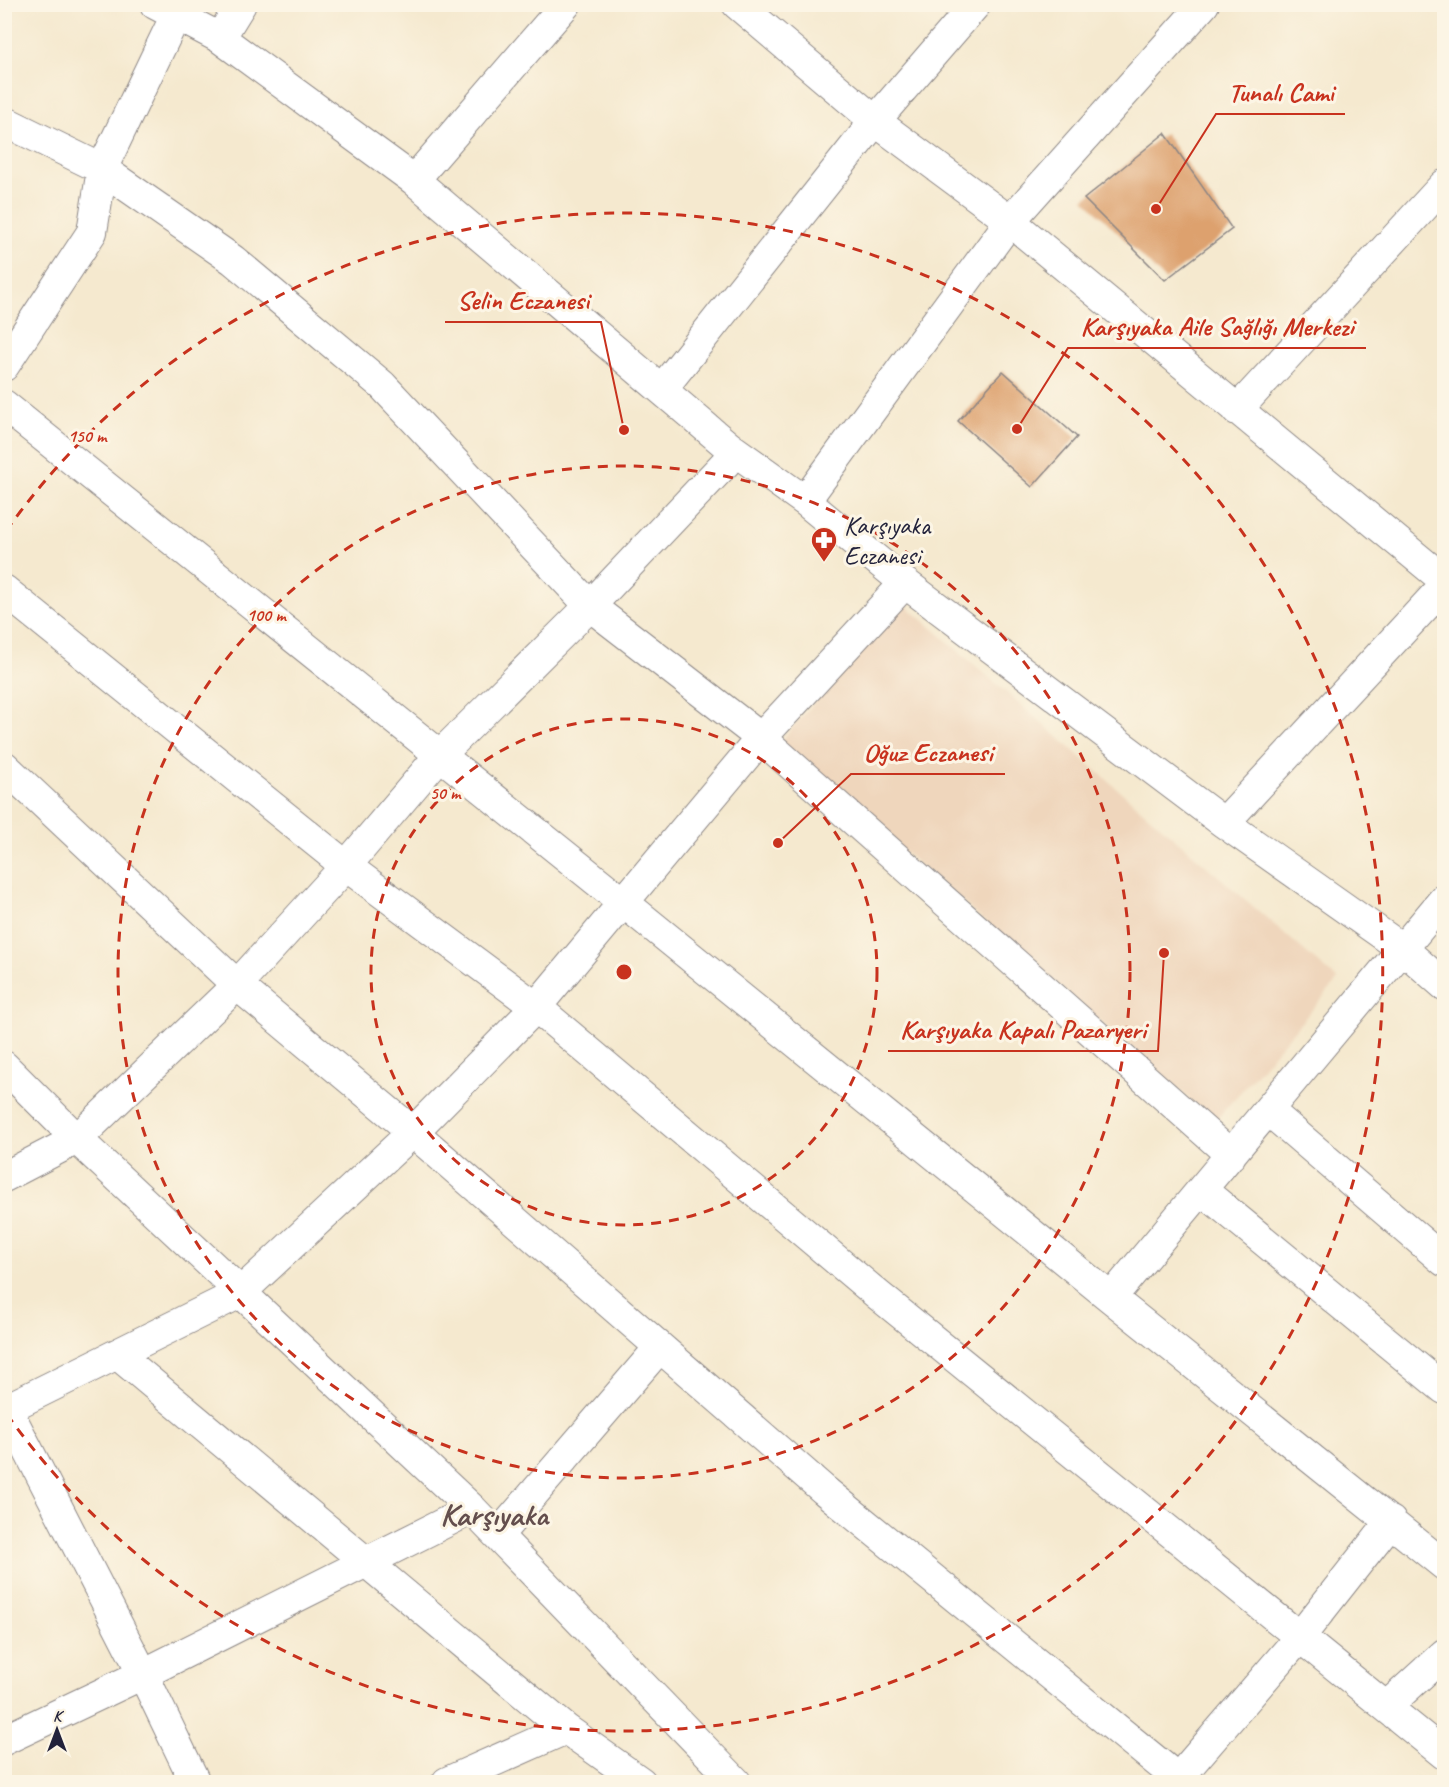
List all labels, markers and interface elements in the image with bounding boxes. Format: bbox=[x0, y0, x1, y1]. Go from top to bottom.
callout: Tunalı Cami bbox=[1216, 69, 1345, 114]
text: Tunalı Cami bbox=[1228, 75, 1337, 109]
callout: Selin Eczanesi bbox=[445, 277, 601, 322]
text: Selin Eczanesi bbox=[457, 283, 593, 317]
callout: Karşıyaka Aile Sağlığı Merkezi bbox=[1068, 303, 1366, 348]
text: Karşıyaka Aile Sağlığı Merkezi bbox=[1080, 309, 1357, 343]
text: 150 m bbox=[68, 425, 108, 447]
place label: Karşıyaka Eczanesi bbox=[844, 509, 932, 572]
pharmacy icon: Karşıyaka Eczanesi bbox=[809, 525, 839, 563]
text: 100 m bbox=[247, 604, 287, 626]
callout: Oğuz Eczanesi bbox=[851, 729, 1005, 774]
text: Oğuz Eczanesi bbox=[864, 735, 996, 769]
text: 50 m bbox=[430, 782, 462, 804]
centre of rings bbox=[614, 962, 634, 982]
callout: Karşıyaka Kapalı Pazaryeri bbox=[888, 1006, 1158, 1051]
text: Karşıyaka Kapalı Pazaryeri bbox=[900, 1012, 1150, 1046]
district label: Karşıyaka bbox=[440, 1494, 551, 1535]
north arrow bbox=[27, 1700, 87, 1760]
text: K bbox=[53, 1706, 65, 1726]

